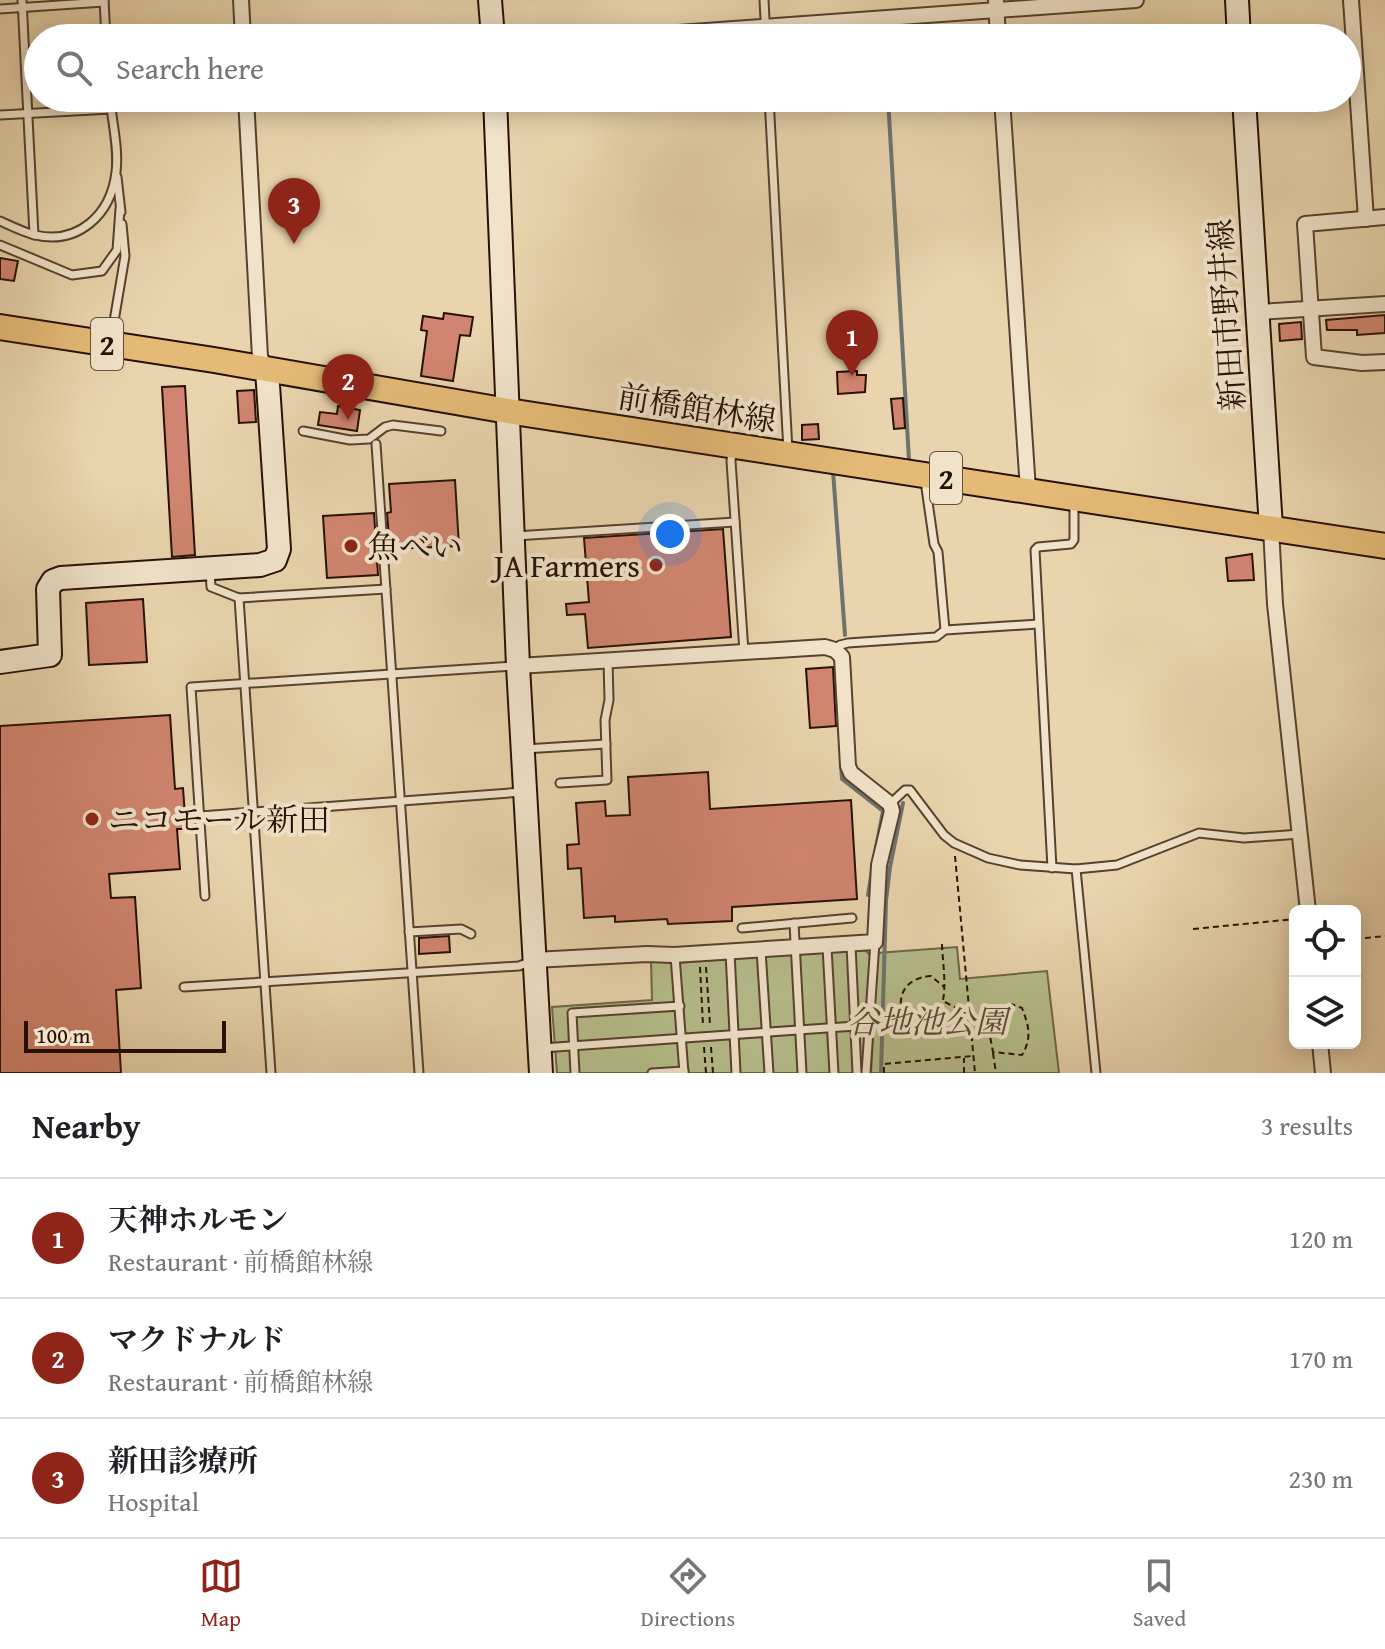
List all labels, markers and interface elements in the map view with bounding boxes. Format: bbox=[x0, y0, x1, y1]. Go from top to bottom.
search box bbox=[24, 24, 1361, 112]
icon: search bbox=[52, 46, 96, 90]
text: Search here bbox=[116, 46, 264, 90]
pin: 3 bbox=[268, 178, 320, 244]
street label: 新田市野井線 bbox=[1196, 218, 1256, 412]
pin: 1 bbox=[826, 310, 878, 376]
road number: 2 bbox=[91, 318, 123, 370]
pin: 2 bbox=[322, 354, 374, 420]
street label: 前橋館林線 bbox=[614, 372, 780, 444]
road number: 2 bbox=[930, 452, 962, 504]
your location bbox=[650, 514, 690, 554]
place label: 魚べい bbox=[367, 523, 463, 570]
marker: 魚べい bbox=[342, 537, 360, 555]
place label: JA Farmers bbox=[490, 542, 640, 589]
marker: JA Farmers bbox=[647, 556, 665, 574]
place label: ニコモール新田 bbox=[108, 796, 330, 843]
marker: ニコモール新田 bbox=[83, 810, 101, 828]
map controls bbox=[1289, 905, 1361, 1049]
button: locate bbox=[1289, 905, 1361, 977]
button: layers bbox=[1289, 977, 1361, 1049]
park label: 谷地池公園 bbox=[847, 998, 1012, 1045]
scale bar bbox=[24, 1017, 226, 1053]
text: 100 m bbox=[36, 1019, 91, 1051]
text: Nearby bbox=[32, 1101, 141, 1150]
text: 3 results bbox=[1261, 1106, 1353, 1145]
text: 天神ホルモン bbox=[108, 1197, 288, 1241]
text: 1 bbox=[51, 1219, 65, 1258]
text: 120 m bbox=[1288, 1219, 1353, 1258]
text: Restaurant · 前橋館林線 bbox=[108, 1242, 373, 1281]
text: マクドナルド bbox=[108, 1317, 287, 1361]
text: 2 bbox=[51, 1339, 65, 1378]
text: 170 m bbox=[1288, 1339, 1353, 1378]
text: Restaurant · 前橋館林線 bbox=[108, 1362, 373, 1401]
text: 新田診療所 bbox=[108, 1438, 258, 1482]
text: 3 bbox=[51, 1459, 65, 1498]
text: 230 m bbox=[1288, 1459, 1353, 1498]
text: Hospital bbox=[108, 1482, 199, 1521]
tab: Map bbox=[199, 1554, 243, 1634]
tab: Directions bbox=[641, 1554, 735, 1634]
tab: Saved bbox=[1133, 1554, 1186, 1634]

